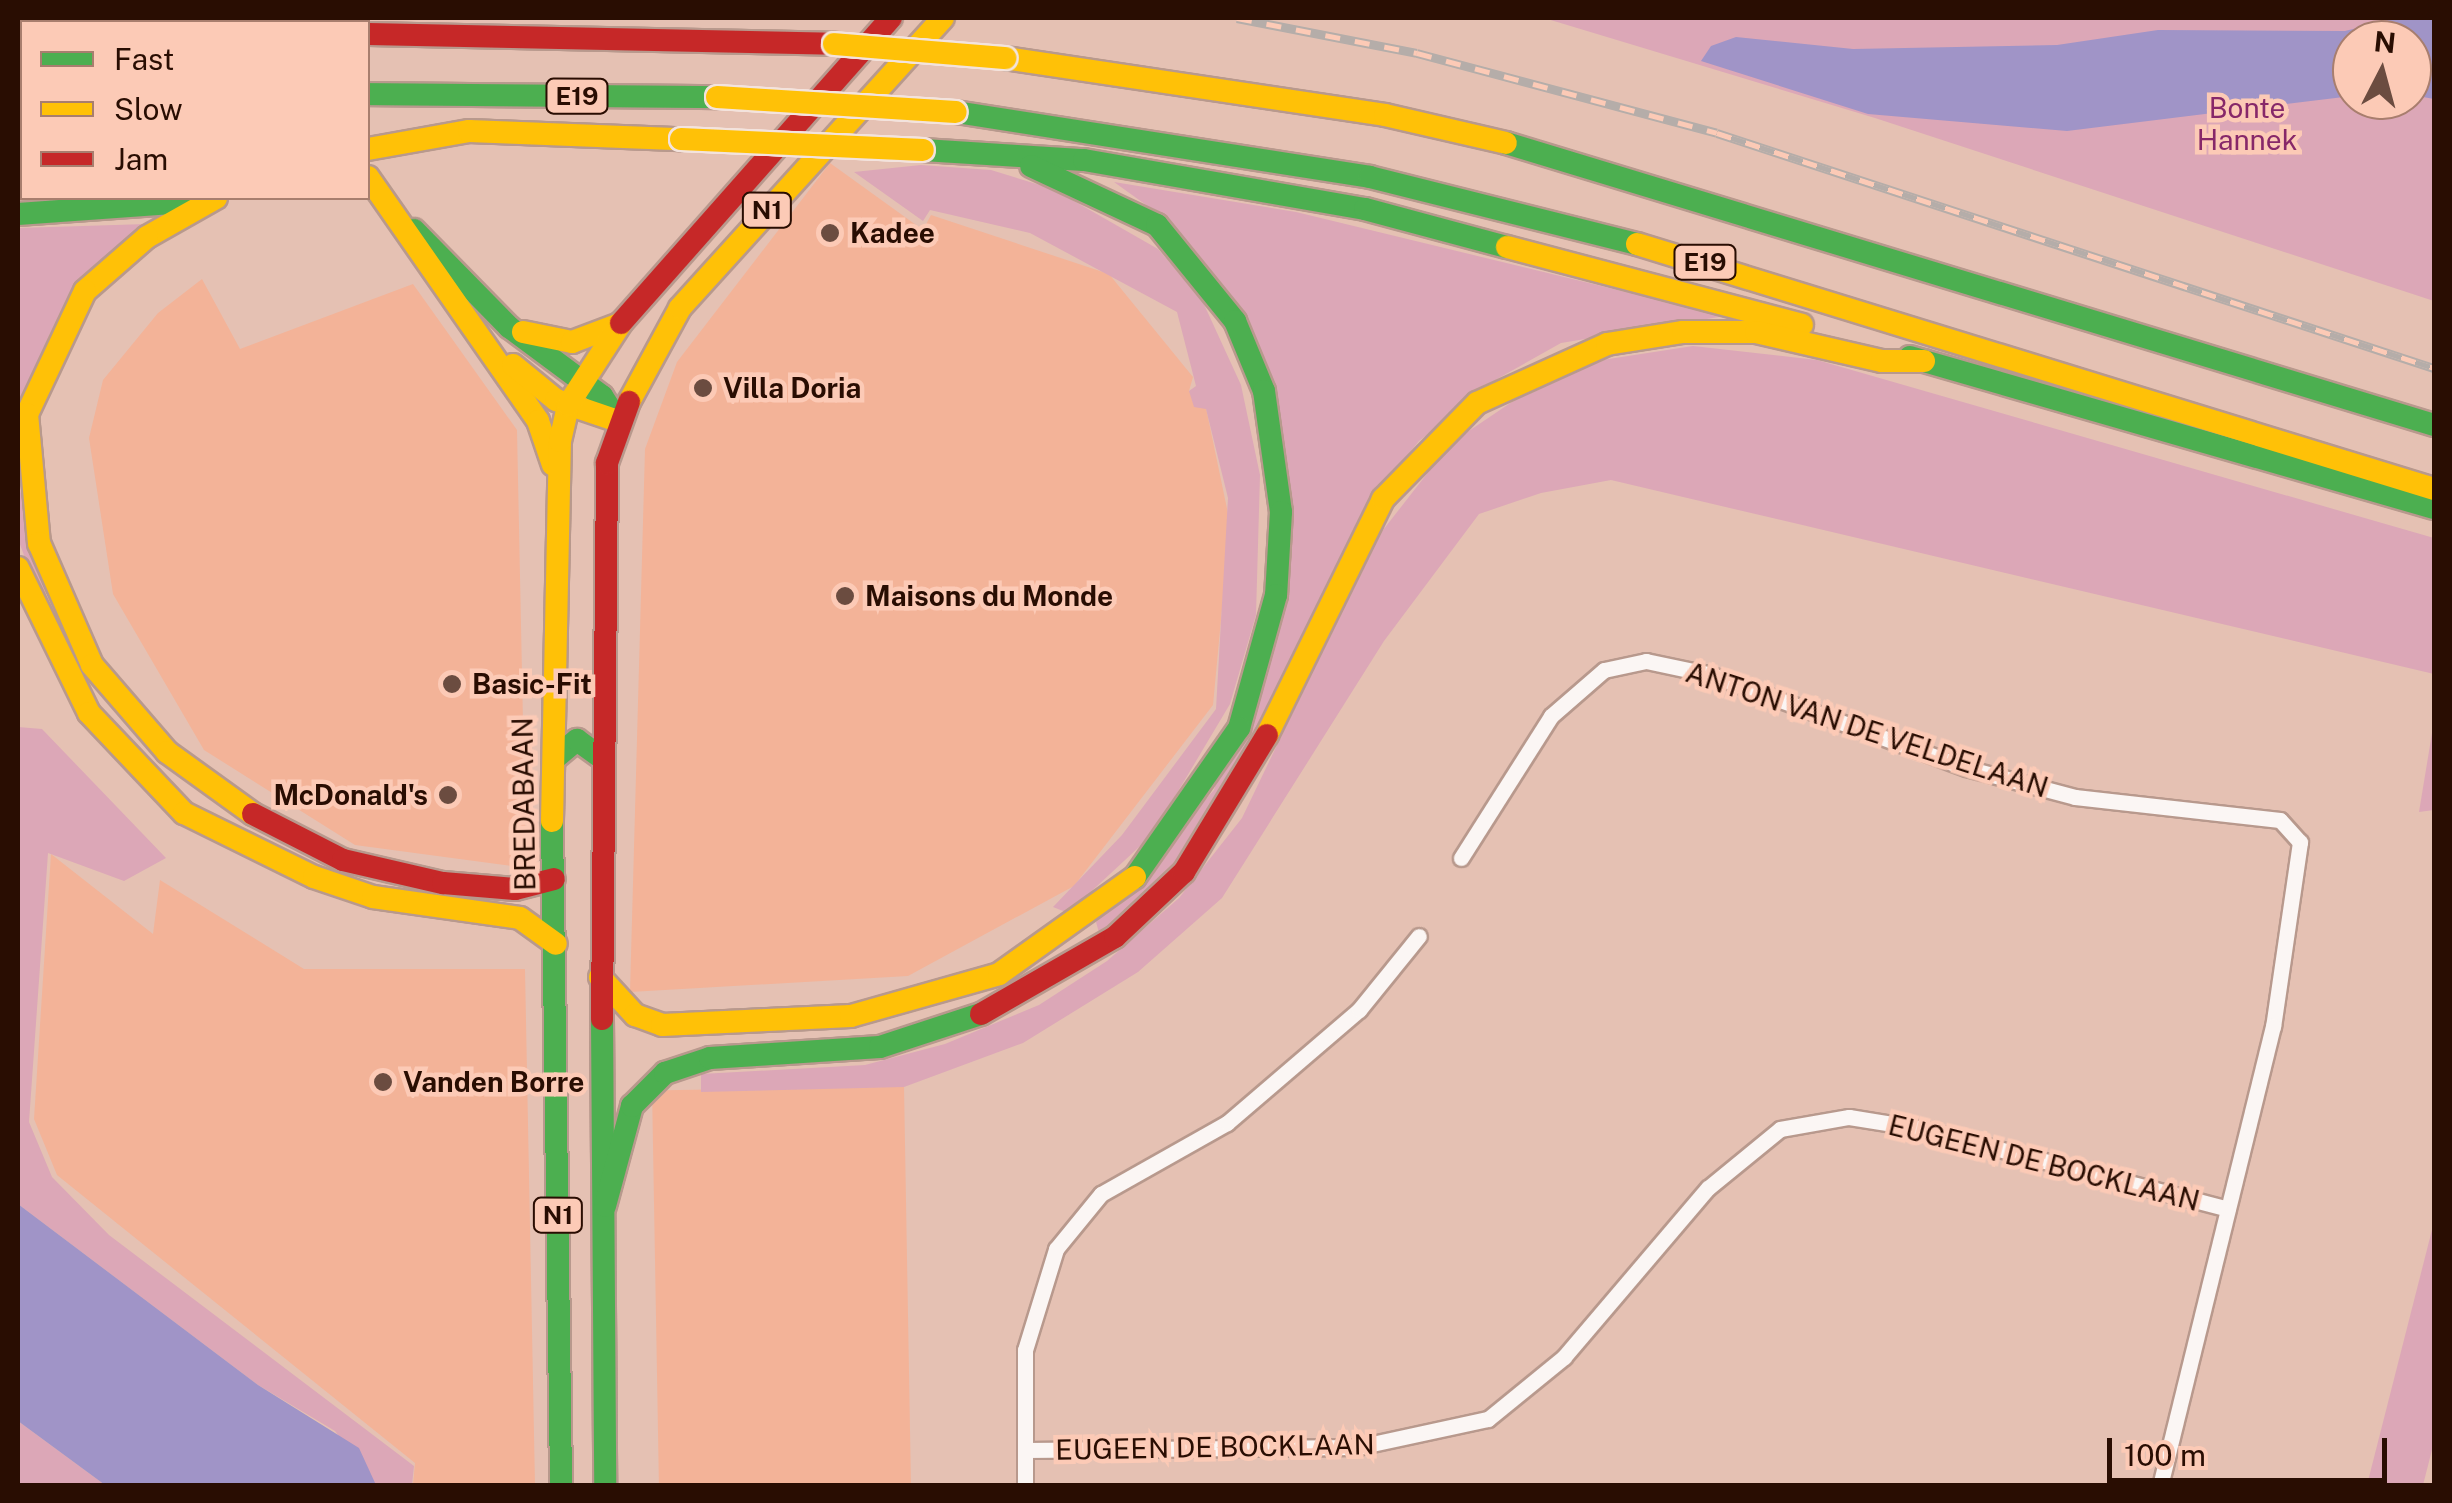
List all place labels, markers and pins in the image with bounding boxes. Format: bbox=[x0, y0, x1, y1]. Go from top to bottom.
place label: Kadee bbox=[850, 216, 935, 250]
marker: Kadee bbox=[819, 222, 841, 244]
place label: Villa Doria bbox=[723, 371, 861, 405]
marker: Villa Doria bbox=[692, 377, 714, 399]
place label: Maisons du Monde bbox=[865, 579, 1114, 613]
marker: Maisons du Monde bbox=[834, 585, 856, 607]
place label: Basic-Fit bbox=[472, 667, 592, 701]
marker: Basic-Fit bbox=[441, 673, 463, 695]
place label: McDonald's bbox=[274, 778, 428, 812]
marker: McDonald's bbox=[437, 784, 459, 806]
place label: Vanden Borre bbox=[403, 1065, 584, 1099]
marker: Vanden Borre bbox=[372, 1071, 394, 1093]

